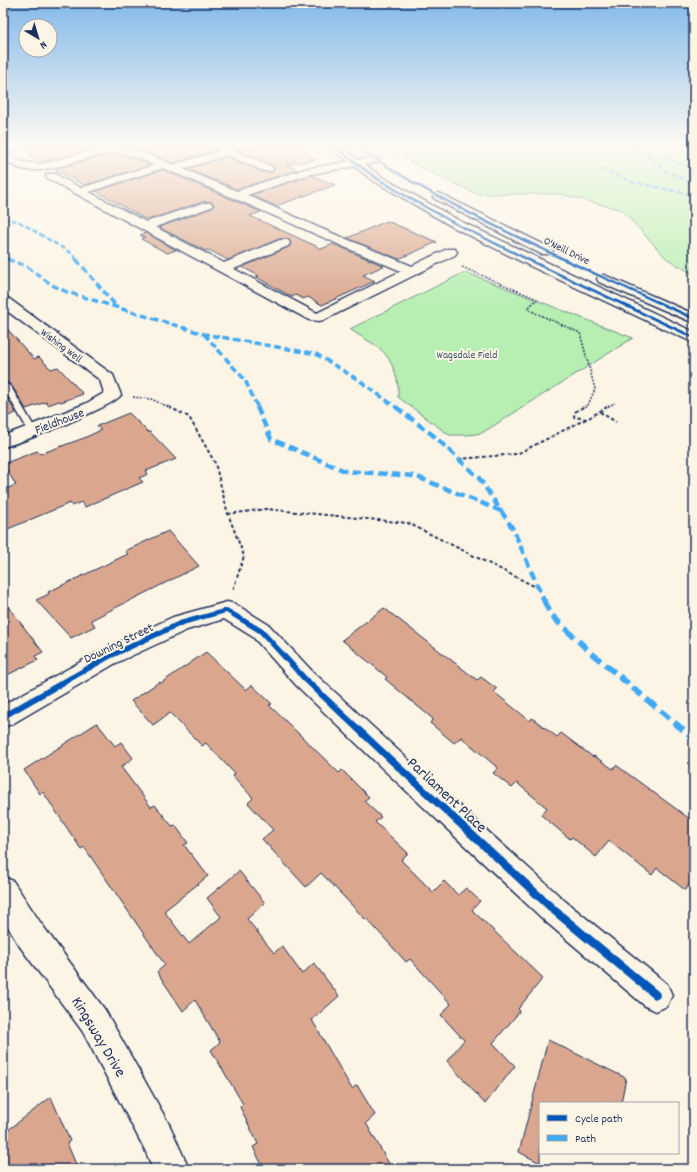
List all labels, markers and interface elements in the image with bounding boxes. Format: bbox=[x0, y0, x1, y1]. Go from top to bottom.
north arrow bbox=[18, 18, 58, 58]
text: N bbox=[35, 36, 50, 53]
street label: O'Neill Drive bbox=[540, 234, 592, 270]
street label: Wishing Well bbox=[36, 326, 85, 368]
park label: Wagsdale Field bbox=[437, 348, 497, 364]
street label: Fieldhouse bbox=[32, 404, 88, 440]
street label: Downing Street bbox=[81, 619, 157, 669]
street label: Parliament Place bbox=[401, 753, 491, 839]
street label: Kingsway Drive bbox=[65, 993, 131, 1082]
legend bbox=[539, 1102, 679, 1154]
text: Cycle path bbox=[575, 1111, 623, 1128]
text: Path bbox=[575, 1131, 596, 1148]

